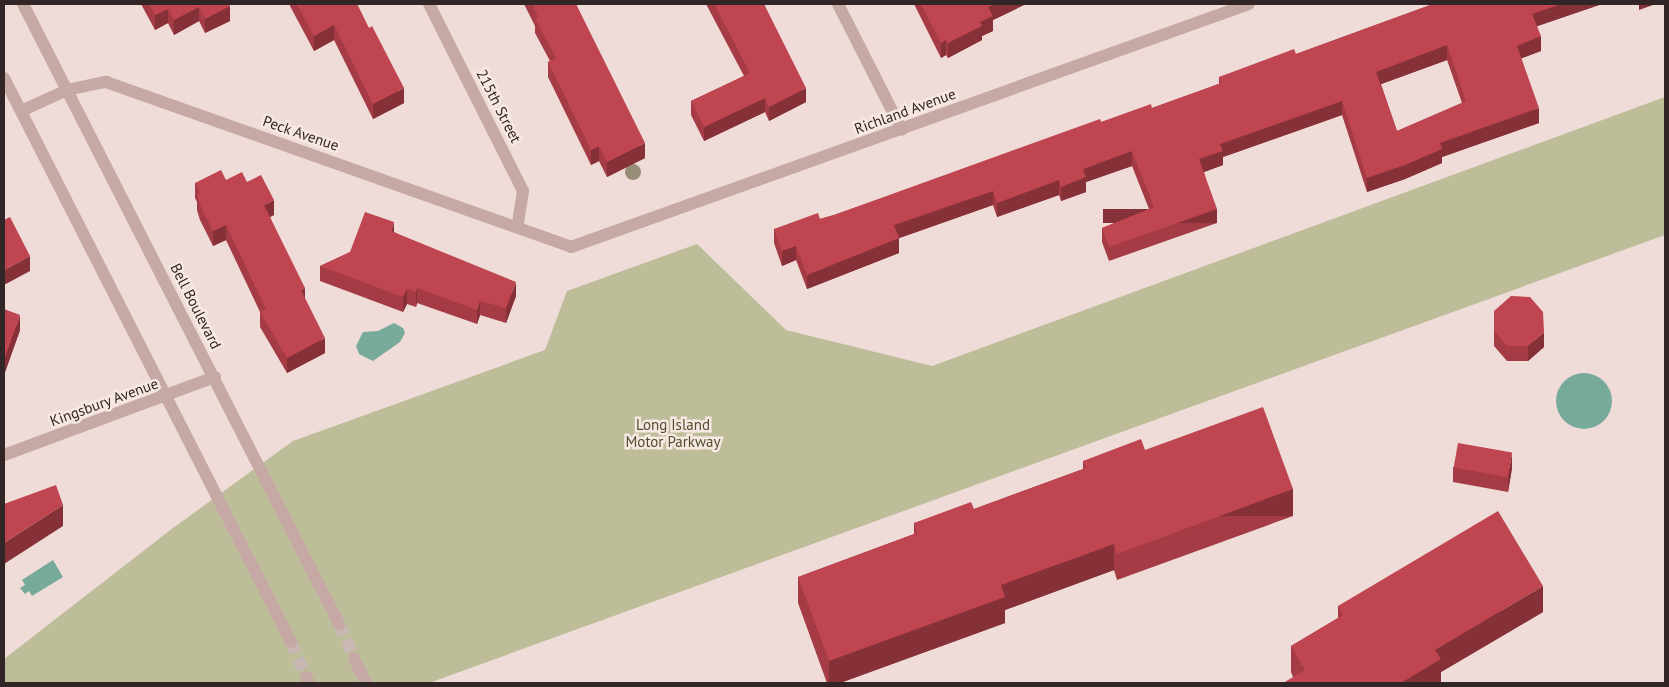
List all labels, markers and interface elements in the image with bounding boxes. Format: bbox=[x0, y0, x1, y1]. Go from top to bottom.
street label: 215th Street bbox=[473, 66, 525, 146]
street label: Richland Avenue bbox=[852, 84, 958, 138]
street label: Peck Avenue bbox=[260, 111, 342, 155]
street label: Bell Boulevard bbox=[167, 260, 225, 352]
street label: Kingsbury Avenue bbox=[47, 374, 161, 430]
park label: Long Island Motor Parkway bbox=[625, 415, 721, 450]

